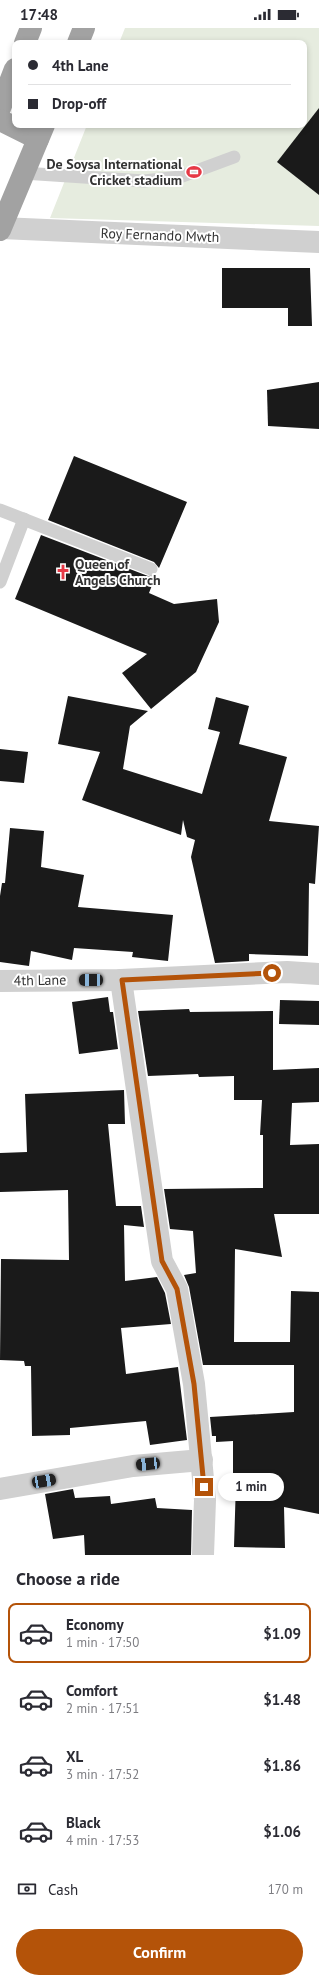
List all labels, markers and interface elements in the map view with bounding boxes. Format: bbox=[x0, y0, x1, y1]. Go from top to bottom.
text: 17:48 bbox=[20, 5, 58, 24]
text: 4th Lane bbox=[52, 56, 109, 75]
text: Drop-off bbox=[52, 94, 106, 113]
place label: De Soysa International Cricket stadium bbox=[47, 155, 183, 189]
sports icon: De Soysa International Cricket stadium bbox=[185, 163, 203, 181]
street label: Roy Fernando Mwth bbox=[100, 224, 220, 246]
place label: Queen of Angels Church bbox=[75, 555, 161, 589]
church icon: Queen of Angels Church bbox=[54, 563, 72, 581]
route start bbox=[263, 964, 281, 982]
street label: 4th Lane bbox=[14, 971, 66, 989]
car bbox=[79, 974, 103, 986]
car bbox=[135, 1457, 161, 1471]
car bbox=[31, 1473, 57, 1489]
callout: 1 min bbox=[218, 1473, 284, 1501]
route end bbox=[195, 1478, 213, 1496]
text: 1 min bbox=[235, 1478, 267, 1495]
text: Choose a ride bbox=[16, 1567, 120, 1590]
icon: car bbox=[18, 1615, 54, 1651]
text: Economy bbox=[66, 1615, 124, 1634]
text: $1.09 bbox=[263, 1624, 301, 1643]
text: 1 min · 17:50 bbox=[66, 1634, 139, 1651]
icon: car bbox=[18, 1681, 54, 1717]
text: Comfort bbox=[66, 1681, 118, 1700]
text: $1.48 bbox=[263, 1690, 301, 1709]
text: 2 min · 17:51 bbox=[66, 1700, 139, 1717]
icon: car bbox=[18, 1747, 54, 1783]
text: XL bbox=[66, 1747, 83, 1766]
text: $1.86 bbox=[263, 1756, 301, 1775]
text: 3 min · 17:52 bbox=[66, 1766, 139, 1783]
icon: car bbox=[18, 1813, 54, 1849]
text: Black bbox=[66, 1813, 101, 1832]
text: $1.06 bbox=[263, 1822, 301, 1841]
text: 4 min · 17:53 bbox=[66, 1832, 139, 1849]
icon: cash bbox=[16, 1878, 38, 1900]
text: Cash bbox=[48, 1880, 78, 1899]
text: 170 m bbox=[268, 1881, 303, 1898]
button: Confirm bbox=[16, 1929, 303, 1975]

